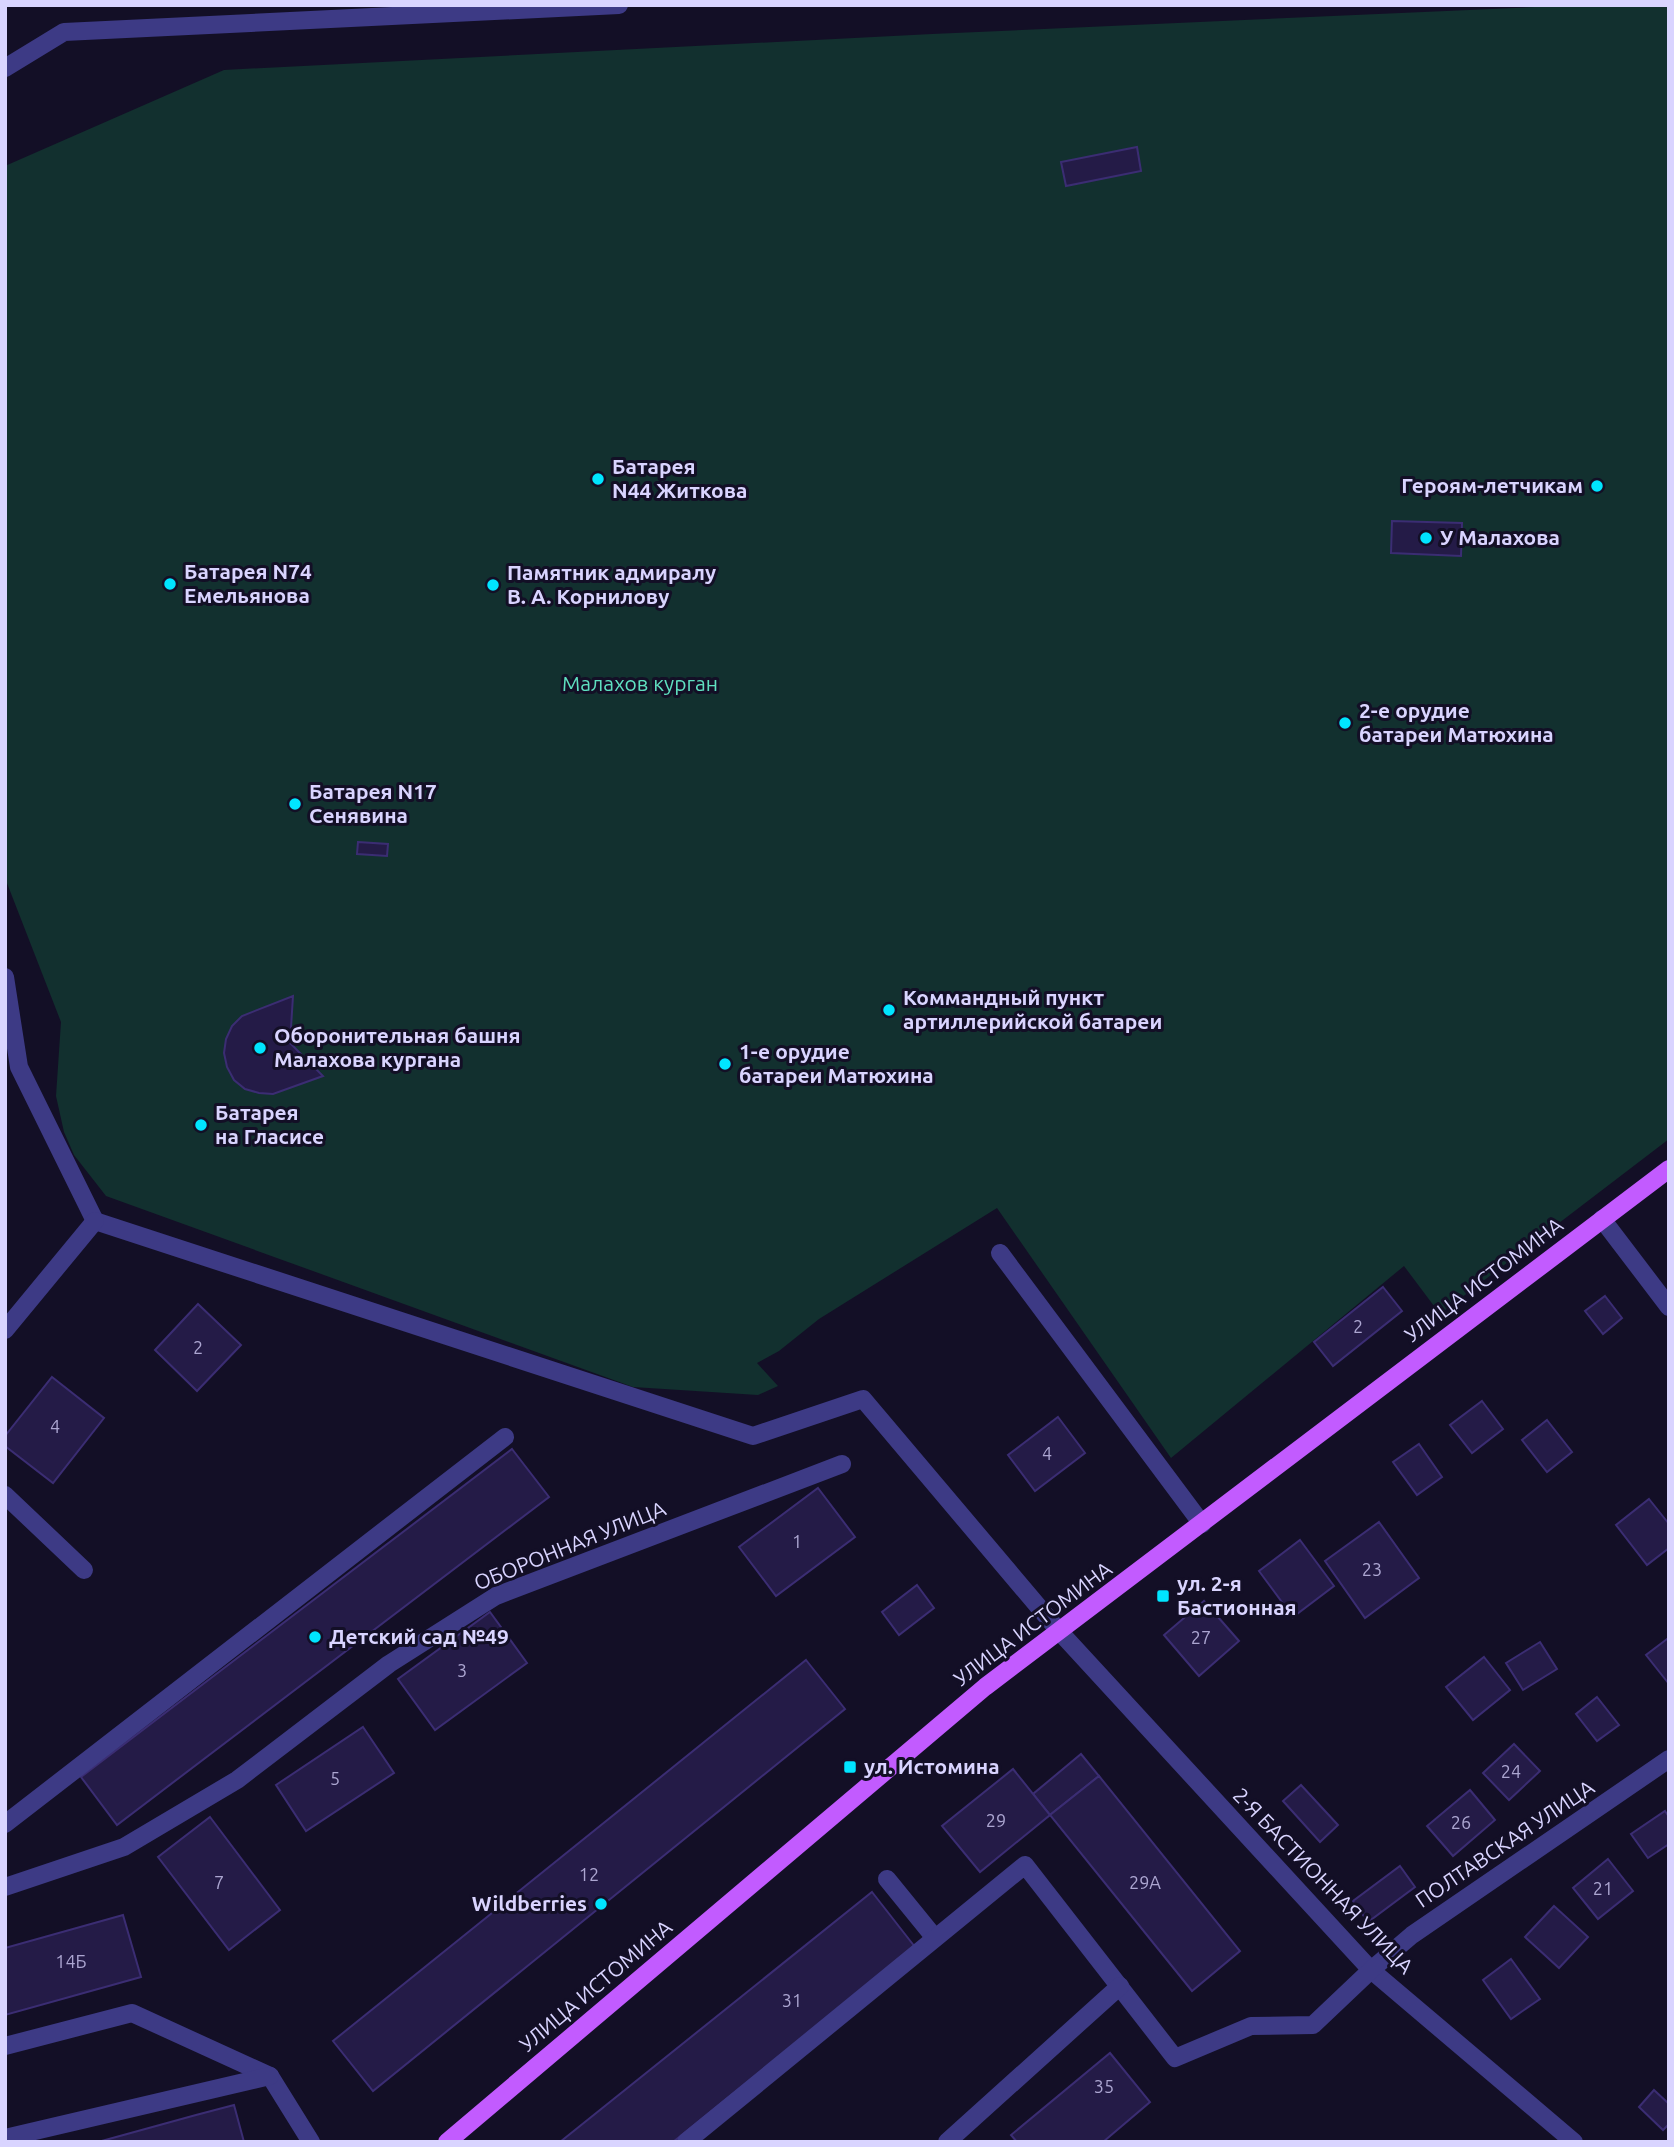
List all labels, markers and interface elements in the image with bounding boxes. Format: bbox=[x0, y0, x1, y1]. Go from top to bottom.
place label: Батарея N44 Житкова bbox=[612, 454, 747, 502]
marker: Батарея N44 Житкова bbox=[590, 471, 606, 487]
place label: Героям-летчикам bbox=[1401, 473, 1583, 497]
marker: Героям-летчикам bbox=[1589, 478, 1605, 494]
place label: У Малахова bbox=[1440, 525, 1560, 549]
marker: У Малахова bbox=[1418, 530, 1434, 546]
place label: Батарея N74 Емельянова bbox=[184, 559, 312, 607]
place label: Памятник адмиралу В. А. Корнилову bbox=[507, 560, 716, 608]
marker: Батарея N74 Емельянова bbox=[162, 576, 178, 592]
marker: Памятник адмиралу В. А. Корнилову bbox=[485, 577, 501, 593]
park label: Малахов курган bbox=[562, 671, 718, 695]
place label: 2-е орудие батареи Матюхина bbox=[1359, 698, 1554, 746]
marker: 2-е орудие батареи Матюхина bbox=[1337, 715, 1353, 731]
place label: Батарея N17 Сенявина bbox=[309, 779, 437, 827]
marker: Батарея N17 Сенявина bbox=[287, 796, 303, 812]
place label: Коммандный пункт артиллерийской батареи bbox=[903, 985, 1162, 1033]
marker: Коммандный пункт артиллерийской батареи bbox=[881, 1002, 897, 1018]
place label: Оборонительная башня Малахова кургана bbox=[274, 1023, 520, 1071]
place label: 1-е орудие батареи Матюхина bbox=[739, 1039, 934, 1087]
marker: Оборонительная башня Малахова кургана bbox=[252, 1040, 268, 1056]
marker: 1-е орудие батареи Матюхина bbox=[717, 1056, 733, 1072]
place label: Батарея на Гласисе bbox=[215, 1100, 324, 1148]
marker: Батарея на Гласисе bbox=[193, 1117, 209, 1133]
street label: УЛИЦА ИСТОМИНА bbox=[1400, 1212, 1567, 1346]
house number: 2 bbox=[1353, 1316, 1363, 1336]
house number: 2 bbox=[193, 1337, 203, 1357]
house number: 4 bbox=[50, 1416, 60, 1436]
house number: 4 bbox=[1042, 1443, 1052, 1463]
street label: ОБОРОННАЯ УЛИЦА bbox=[470, 1495, 669, 1595]
house number: 1 bbox=[792, 1531, 802, 1551]
street label: УЛИЦА ИСТОМИНА bbox=[949, 1556, 1116, 1690]
house number: 23 bbox=[1362, 1559, 1382, 1579]
place label: ул. 2-я Бастионная bbox=[1177, 1571, 1297, 1619]
marker: ул. 2-я Бастионная bbox=[1155, 1588, 1171, 1604]
place label: Детский сад №49 bbox=[329, 1624, 509, 1648]
house number: 27 bbox=[1191, 1627, 1211, 1647]
marker: Детский сад №49 bbox=[307, 1629, 323, 1645]
house number: 3 bbox=[457, 1660, 467, 1680]
place label: ул. Истомина bbox=[864, 1754, 1000, 1778]
marker: ул. Истомина bbox=[842, 1759, 858, 1775]
house number: 24 bbox=[1501, 1761, 1521, 1781]
house number: 5 bbox=[330, 1768, 340, 1788]
street label: ПОЛТАВСКАЯ УЛИЦА bbox=[1411, 1774, 1599, 1912]
street label: 2-Я БАСТИОННАЯ УЛИЦА bbox=[1229, 1783, 1419, 1978]
house number: 29 bbox=[986, 1810, 1006, 1830]
house number: 26 bbox=[1451, 1812, 1471, 1832]
house number: 12 bbox=[579, 1864, 599, 1884]
house number: 7 bbox=[214, 1872, 224, 1892]
house number: 29А bbox=[1129, 1872, 1161, 1892]
house number: 21 bbox=[1593, 1878, 1613, 1898]
place label: Wildberries bbox=[472, 1891, 587, 1915]
marker: Wildberries bbox=[593, 1896, 609, 1912]
street label: УЛИЦА ИСТОМИНА bbox=[514, 1914, 677, 2056]
house number: 14Б bbox=[55, 1951, 87, 1971]
house number: 31 bbox=[782, 1990, 802, 2010]
house number: 35 bbox=[1094, 2076, 1114, 2096]

